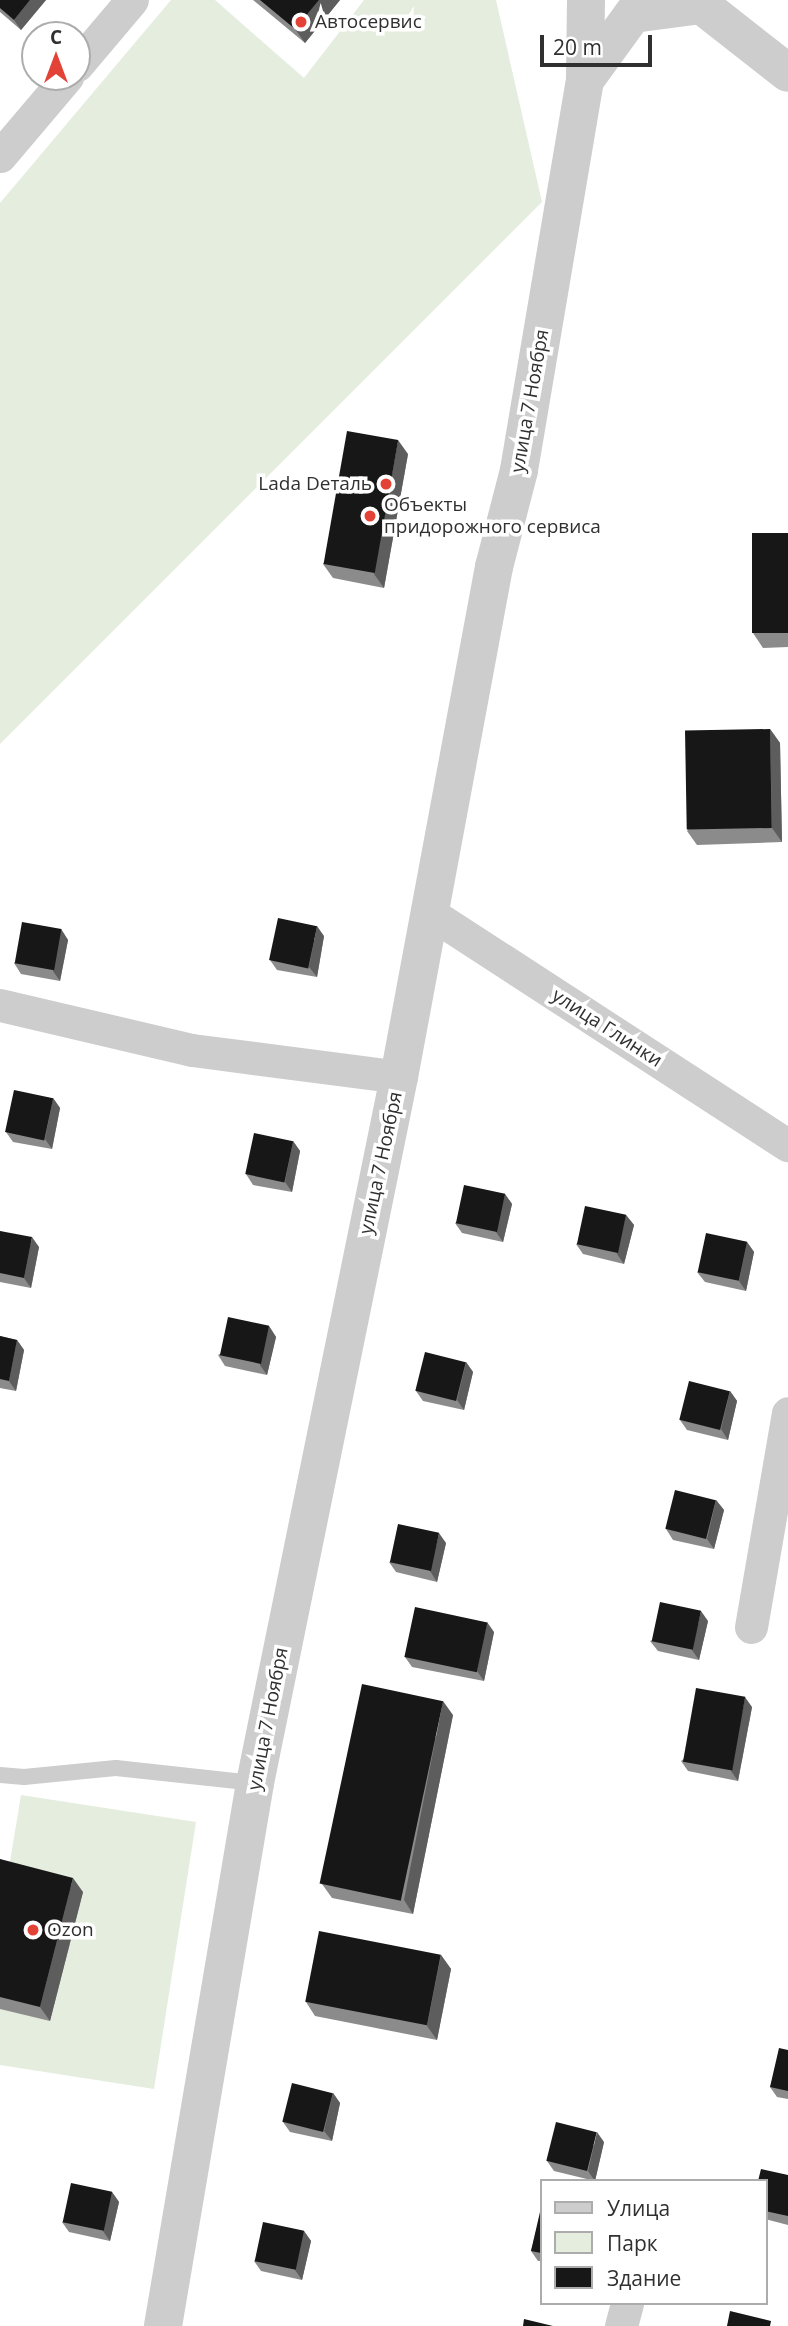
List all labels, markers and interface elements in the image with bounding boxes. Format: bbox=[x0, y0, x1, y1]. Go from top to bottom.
place label: Автосервис bbox=[315, 11, 422, 33]
marker: Автосервис bbox=[293, 14, 309, 30]
north arrow bbox=[21, 21, 91, 91]
scale bar bbox=[543, 21, 655, 65]
text: С bbox=[50, 24, 62, 50]
text: 20 m bbox=[553, 33, 602, 61]
street label: улица 7 Ноября bbox=[506, 328, 554, 474]
place label: Lada Dеталь bbox=[258, 473, 372, 495]
marker: Lada Dеталь bbox=[378, 476, 394, 492]
place label: Объекты придорожного сервиса bbox=[384, 494, 601, 538]
marker: Объекты придорожного сервиса bbox=[362, 508, 378, 524]
street label: улица Глинки bbox=[548, 984, 666, 1072]
street label: улица 7 Ноября bbox=[355, 1090, 407, 1236]
street label: улица 7 Ноября bbox=[243, 1646, 293, 1792]
place label: Ozon bbox=[47, 1919, 94, 1941]
marker: Ozon bbox=[25, 1922, 41, 1938]
legend bbox=[540, 2179, 767, 2305]
text: Улица bbox=[607, 2194, 670, 2222]
text: Парк bbox=[607, 2229, 658, 2257]
text: Здание bbox=[607, 2264, 681, 2292]

